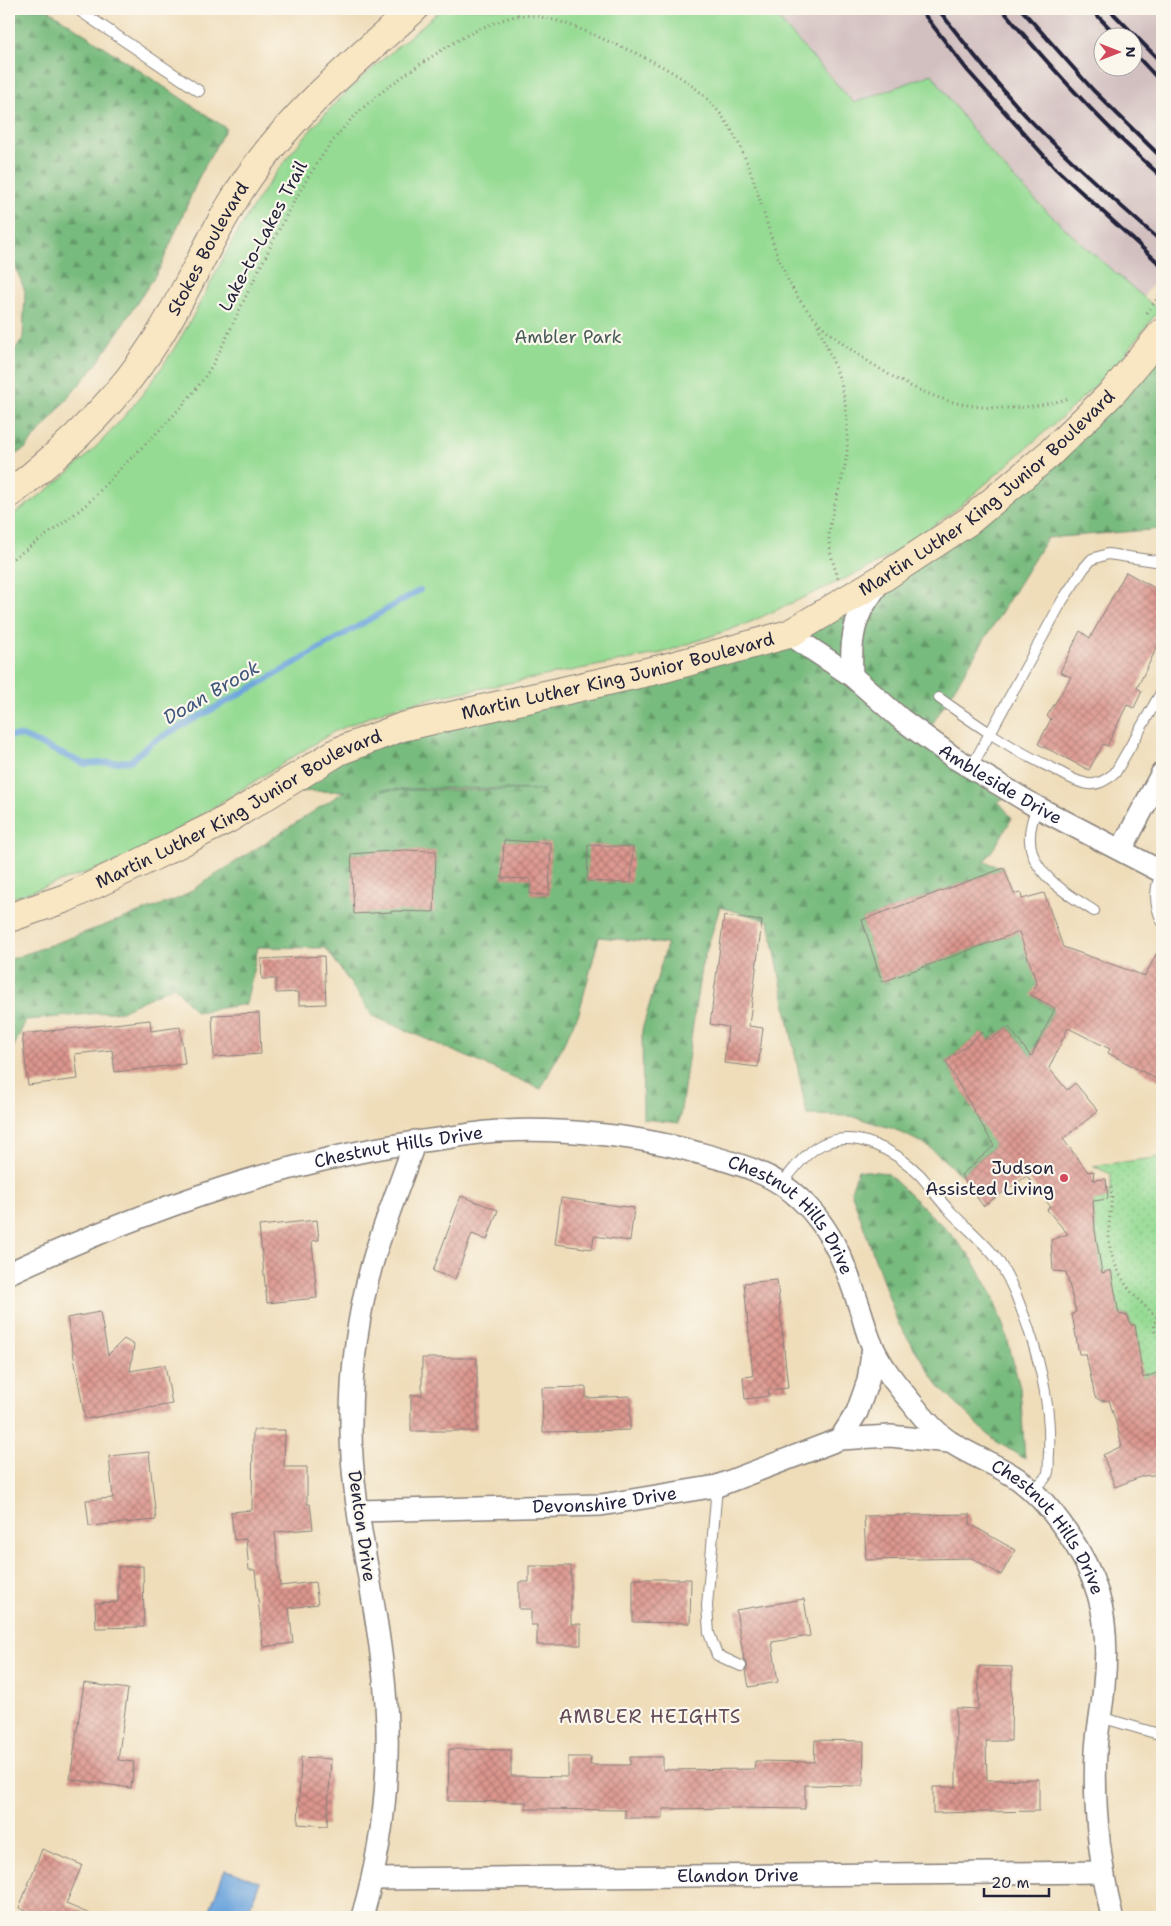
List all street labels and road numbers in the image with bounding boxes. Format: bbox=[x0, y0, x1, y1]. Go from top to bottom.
street label: Lake-to-Lakes Trail bbox=[213, 156, 313, 316]
street label: Stokes Boulevard bbox=[161, 177, 254, 320]
street label: Martin Luther King Junior Boulevard bbox=[854, 385, 1120, 602]
street label: Martin Luther King Junior Boulevard bbox=[459, 627, 777, 725]
street label: Martin Luther King Junior Boulevard bbox=[92, 724, 385, 894]
street label: Ambleside Drive bbox=[934, 738, 1066, 830]
street label: Chestnut Hills Drive bbox=[312, 1120, 484, 1174]
street label: Chestnut Hills Drive bbox=[725, 1150, 859, 1278]
street label: Chestnut Hills Drive bbox=[987, 1454, 1109, 1598]
street label: Denton Drive bbox=[342, 1469, 382, 1583]
street label: Devonshire Drive bbox=[532, 1481, 679, 1519]
street label: Elandon Drive bbox=[677, 1863, 799, 1888]

